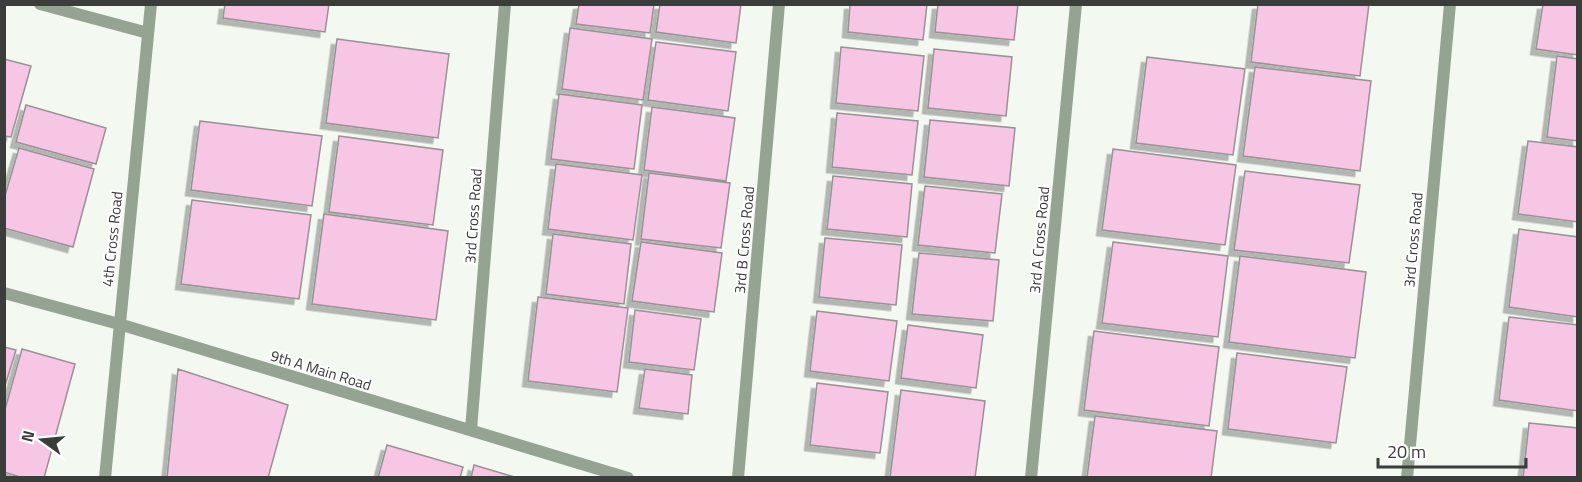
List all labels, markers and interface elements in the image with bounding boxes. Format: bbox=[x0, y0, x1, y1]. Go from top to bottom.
street label: 3rd Cross Road bbox=[458, 168, 488, 264]
street label: 3rd B Cross Road bbox=[728, 185, 760, 295]
street label: 3rd A Cross Road bbox=[1023, 185, 1055, 295]
street label: 4th Cross Road bbox=[96, 190, 128, 288]
street label: 3rd Cross Road bbox=[1397, 191, 1429, 289]
street label: 9th A Main Road bbox=[268, 344, 374, 396]
north arrow bbox=[12, 410, 72, 470]
text: N bbox=[14, 428, 41, 445]
scale bar bbox=[1378, 431, 1526, 469]
text: 20 m bbox=[1387, 438, 1426, 465]

